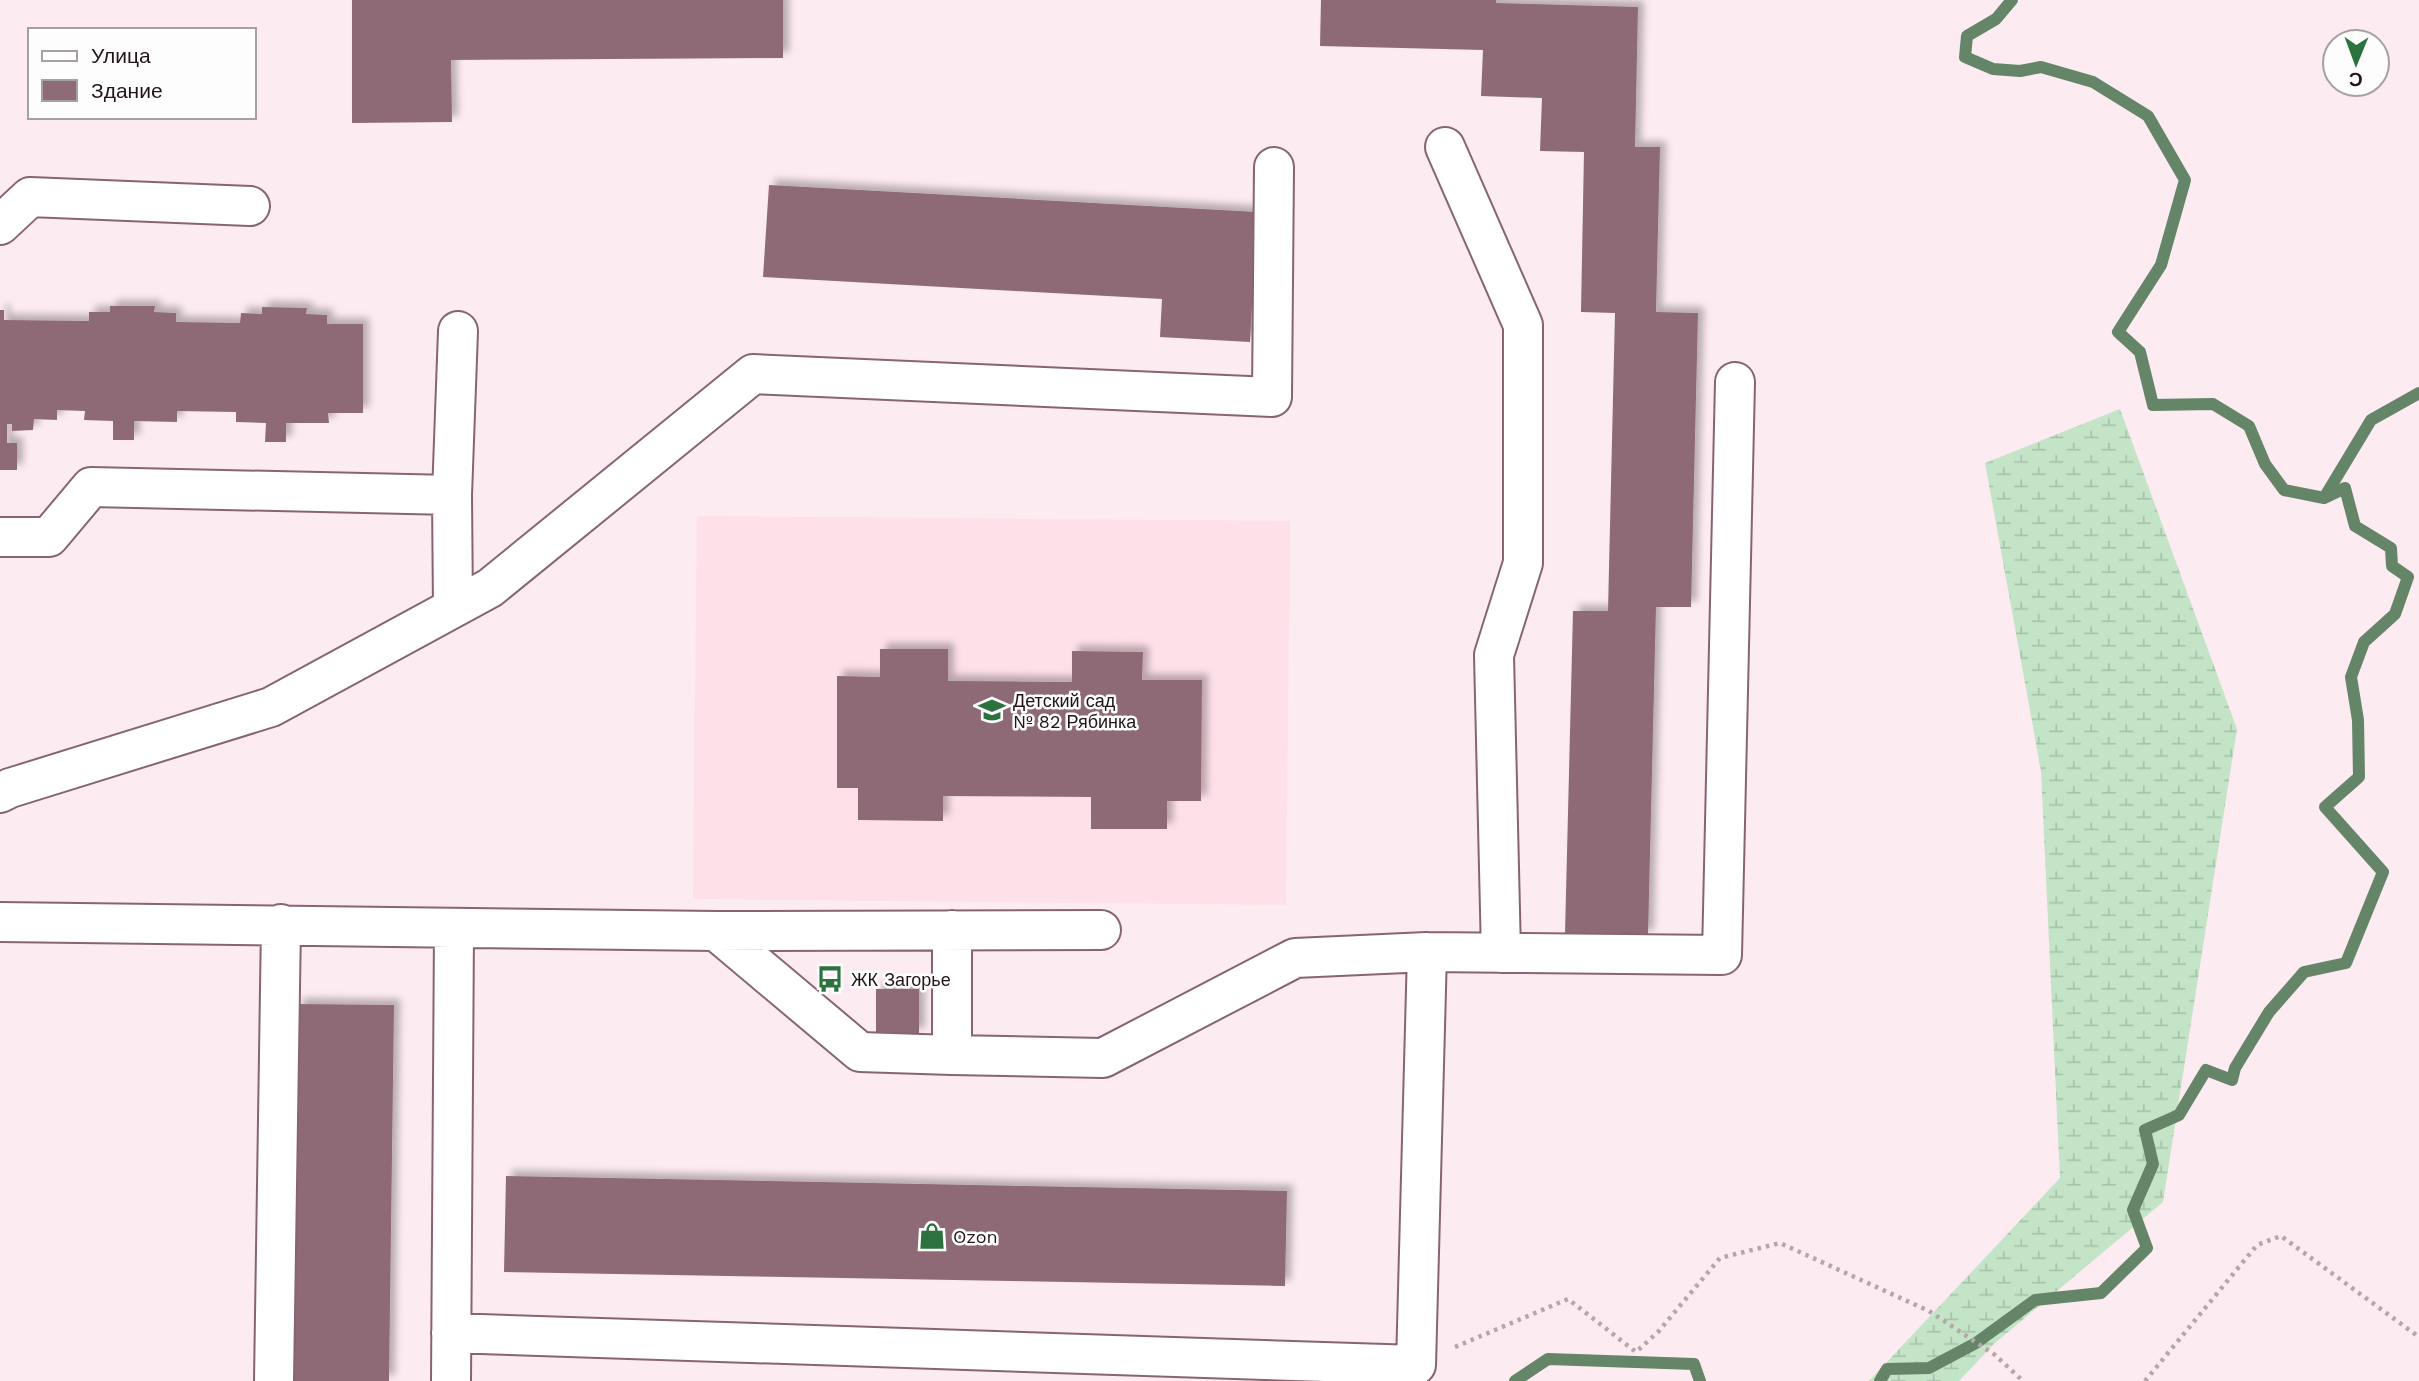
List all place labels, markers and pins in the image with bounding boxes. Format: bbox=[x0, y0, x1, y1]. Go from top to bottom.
place label: Детский сад № 82 Рябинка bbox=[1013, 690, 1137, 732]
school or university icon: Детский сад № 82 Рябинка bbox=[977, 695, 1007, 725]
bus stop icon: ЖК Загорье bbox=[815, 964, 845, 994]
place label: ЖК Загорье bbox=[851, 969, 951, 990]
shop icon: Ozon bbox=[917, 1221, 947, 1251]
place label: Ozon bbox=[953, 1226, 998, 1247]

